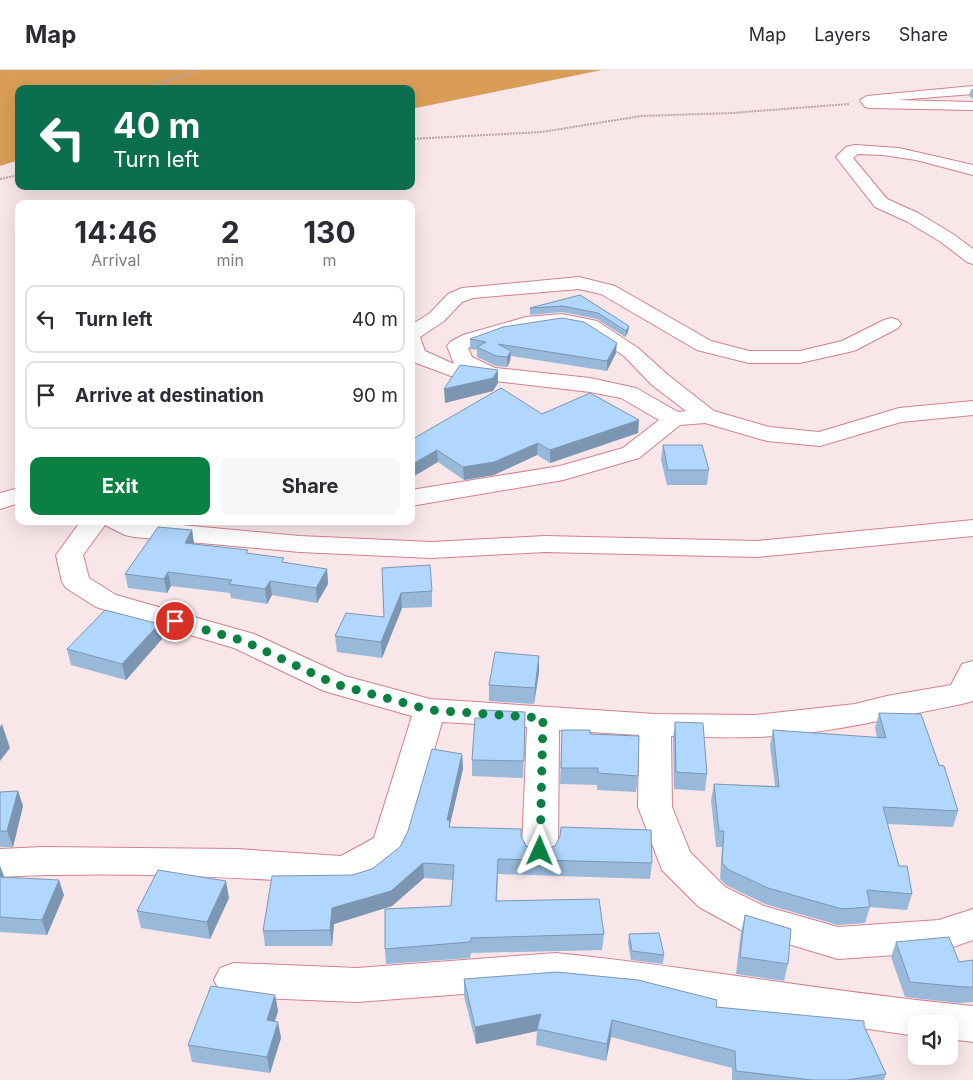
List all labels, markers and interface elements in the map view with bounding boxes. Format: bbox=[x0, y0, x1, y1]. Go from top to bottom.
text: Map bbox=[25, 20, 76, 49]
text: Map bbox=[749, 24, 786, 45]
text: Layers bbox=[814, 24, 871, 45]
text: Share bbox=[899, 24, 948, 45]
text: 40 m bbox=[113, 104, 201, 146]
icon: left bbox=[30, 105, 95, 170]
text: Turn left bbox=[113, 146, 199, 172]
text: 14:46 bbox=[74, 214, 157, 250]
text: 2 bbox=[221, 214, 240, 250]
text: 130 bbox=[303, 214, 356, 250]
text: Arrival bbox=[91, 250, 140, 270]
text: min bbox=[217, 250, 244, 270]
text: m bbox=[322, 250, 336, 270]
icon: left bbox=[32, 305, 60, 333]
text: Turn left bbox=[75, 308, 153, 331]
text: 40 m bbox=[352, 308, 398, 331]
icon: arrive bbox=[32, 381, 60, 409]
text: Arrive at destination bbox=[75, 384, 264, 407]
text: 90 m bbox=[352, 384, 398, 407]
button: Exit bbox=[30, 457, 210, 515]
button: Share bbox=[220, 457, 400, 515]
pin bbox=[154, 600, 196, 642]
icon: arrive bbox=[161, 607, 189, 635]
position arrow bbox=[513, 824, 565, 876]
map controls bbox=[908, 1015, 958, 1065]
button: sound bbox=[908, 1015, 958, 1065]

